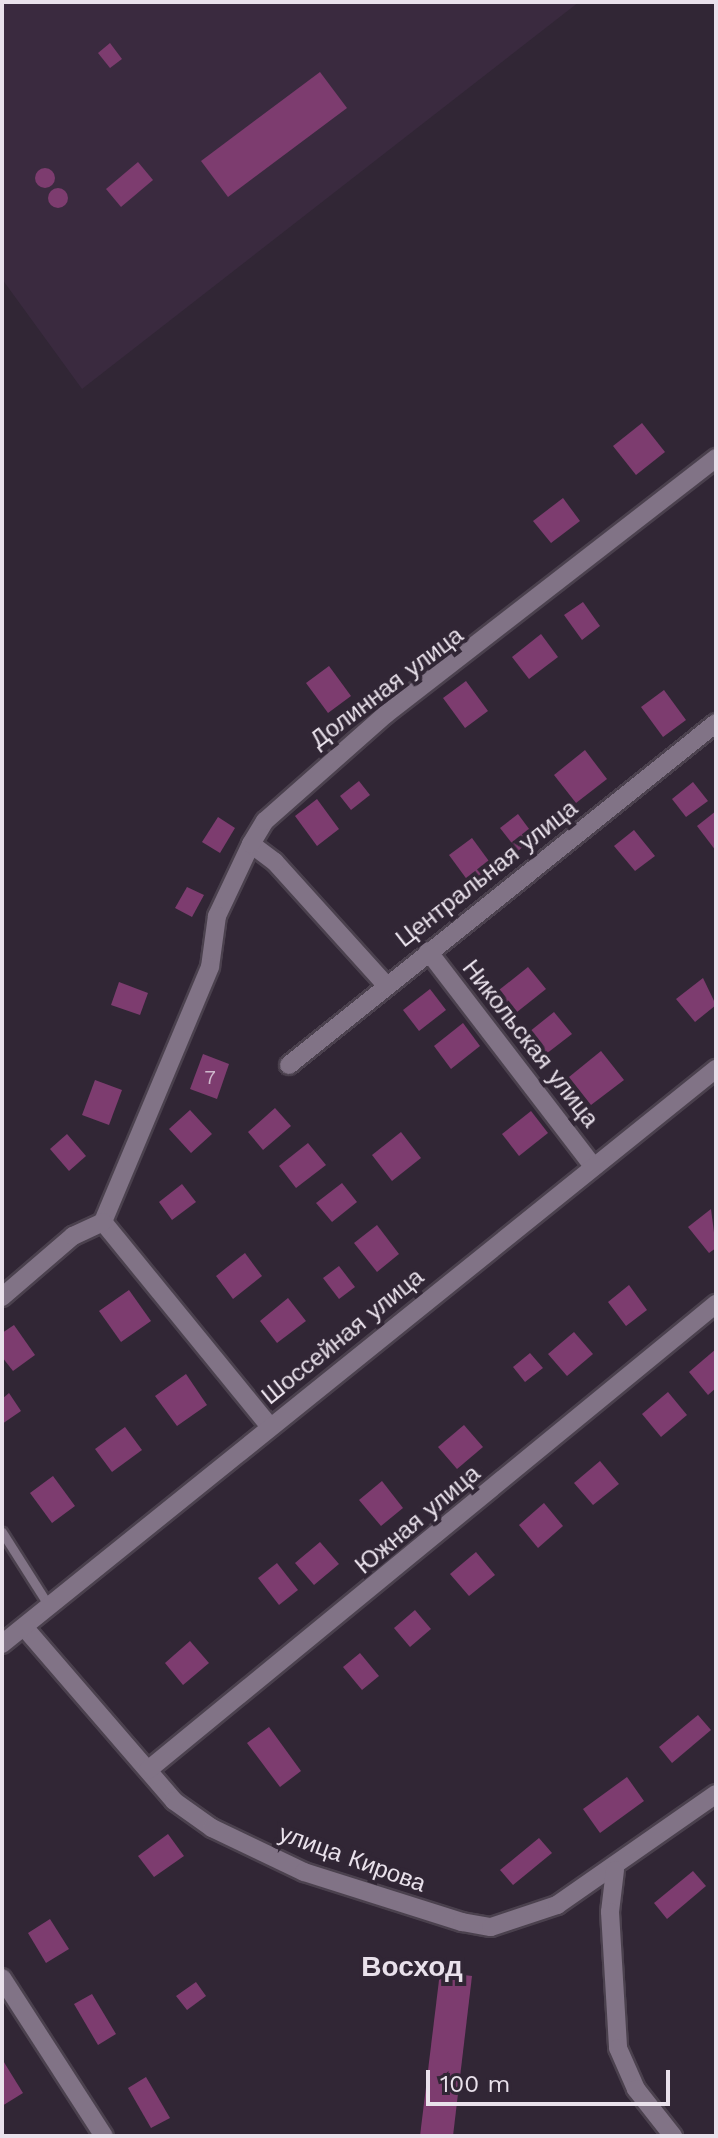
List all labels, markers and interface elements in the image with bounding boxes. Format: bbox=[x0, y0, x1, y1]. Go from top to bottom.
street label: Долинная улица bbox=[305, 621, 469, 755]
street label: Центральная улица bbox=[391, 794, 583, 954]
street label: Никольская улица bbox=[456, 955, 604, 1133]
house number: 7 bbox=[204, 1065, 216, 1089]
street label: Шоссейная улица bbox=[256, 1263, 430, 1411]
street label: Южная улица bbox=[350, 1459, 486, 1581]
street label: улица Кирова bbox=[275, 1819, 429, 1899]
district label: Восход bbox=[361, 1950, 463, 1984]
scale bar bbox=[430, 2054, 674, 2104]
text: 100 m bbox=[440, 2070, 510, 2098]

